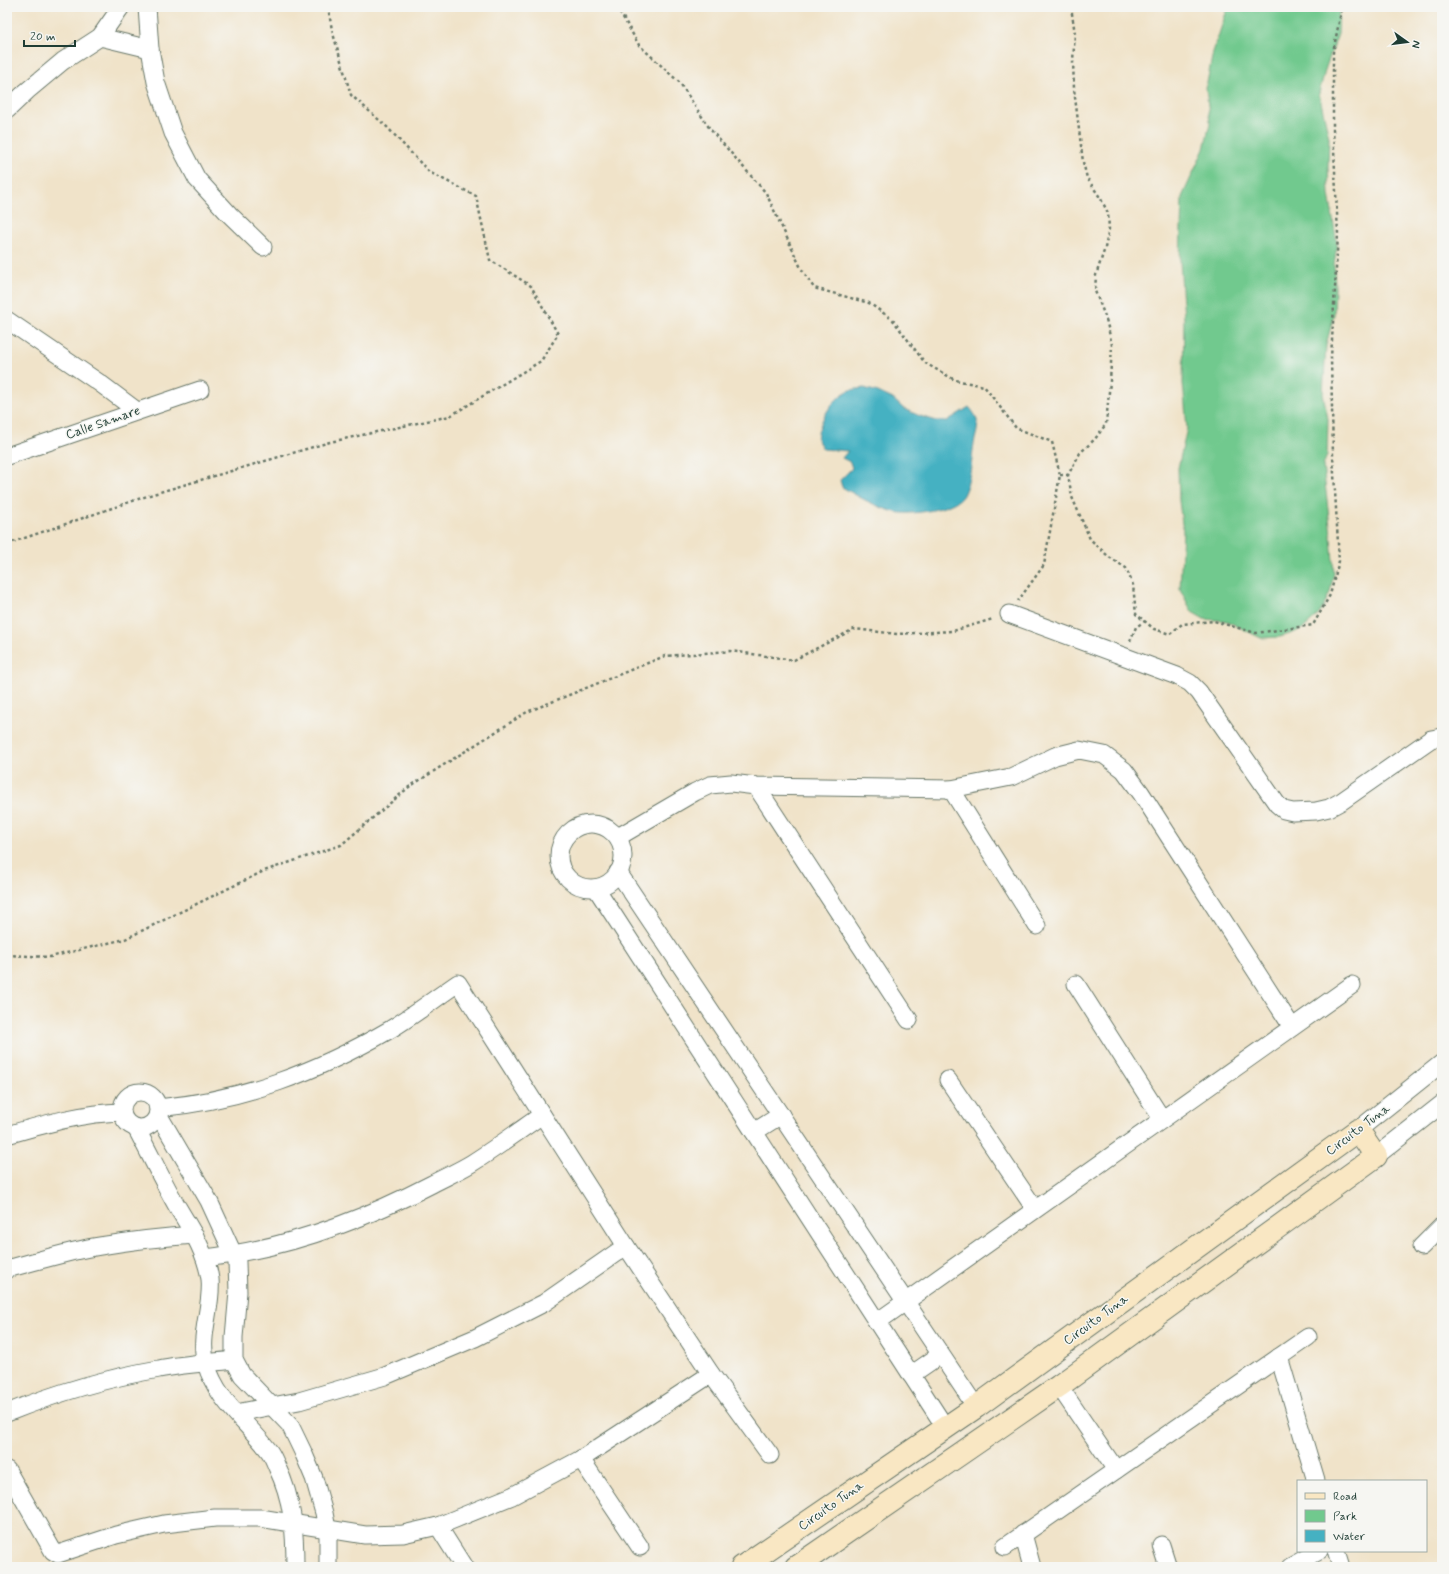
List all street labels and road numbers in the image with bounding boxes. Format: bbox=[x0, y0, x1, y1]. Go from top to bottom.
street label: Calle Samare bbox=[64, 402, 143, 444]
street label: Circuito Tuna bbox=[1323, 1100, 1394, 1160]
street label: Circuito Tuna bbox=[1060, 1291, 1132, 1349]
street label: Circuito Tuna bbox=[795, 1477, 867, 1535]

